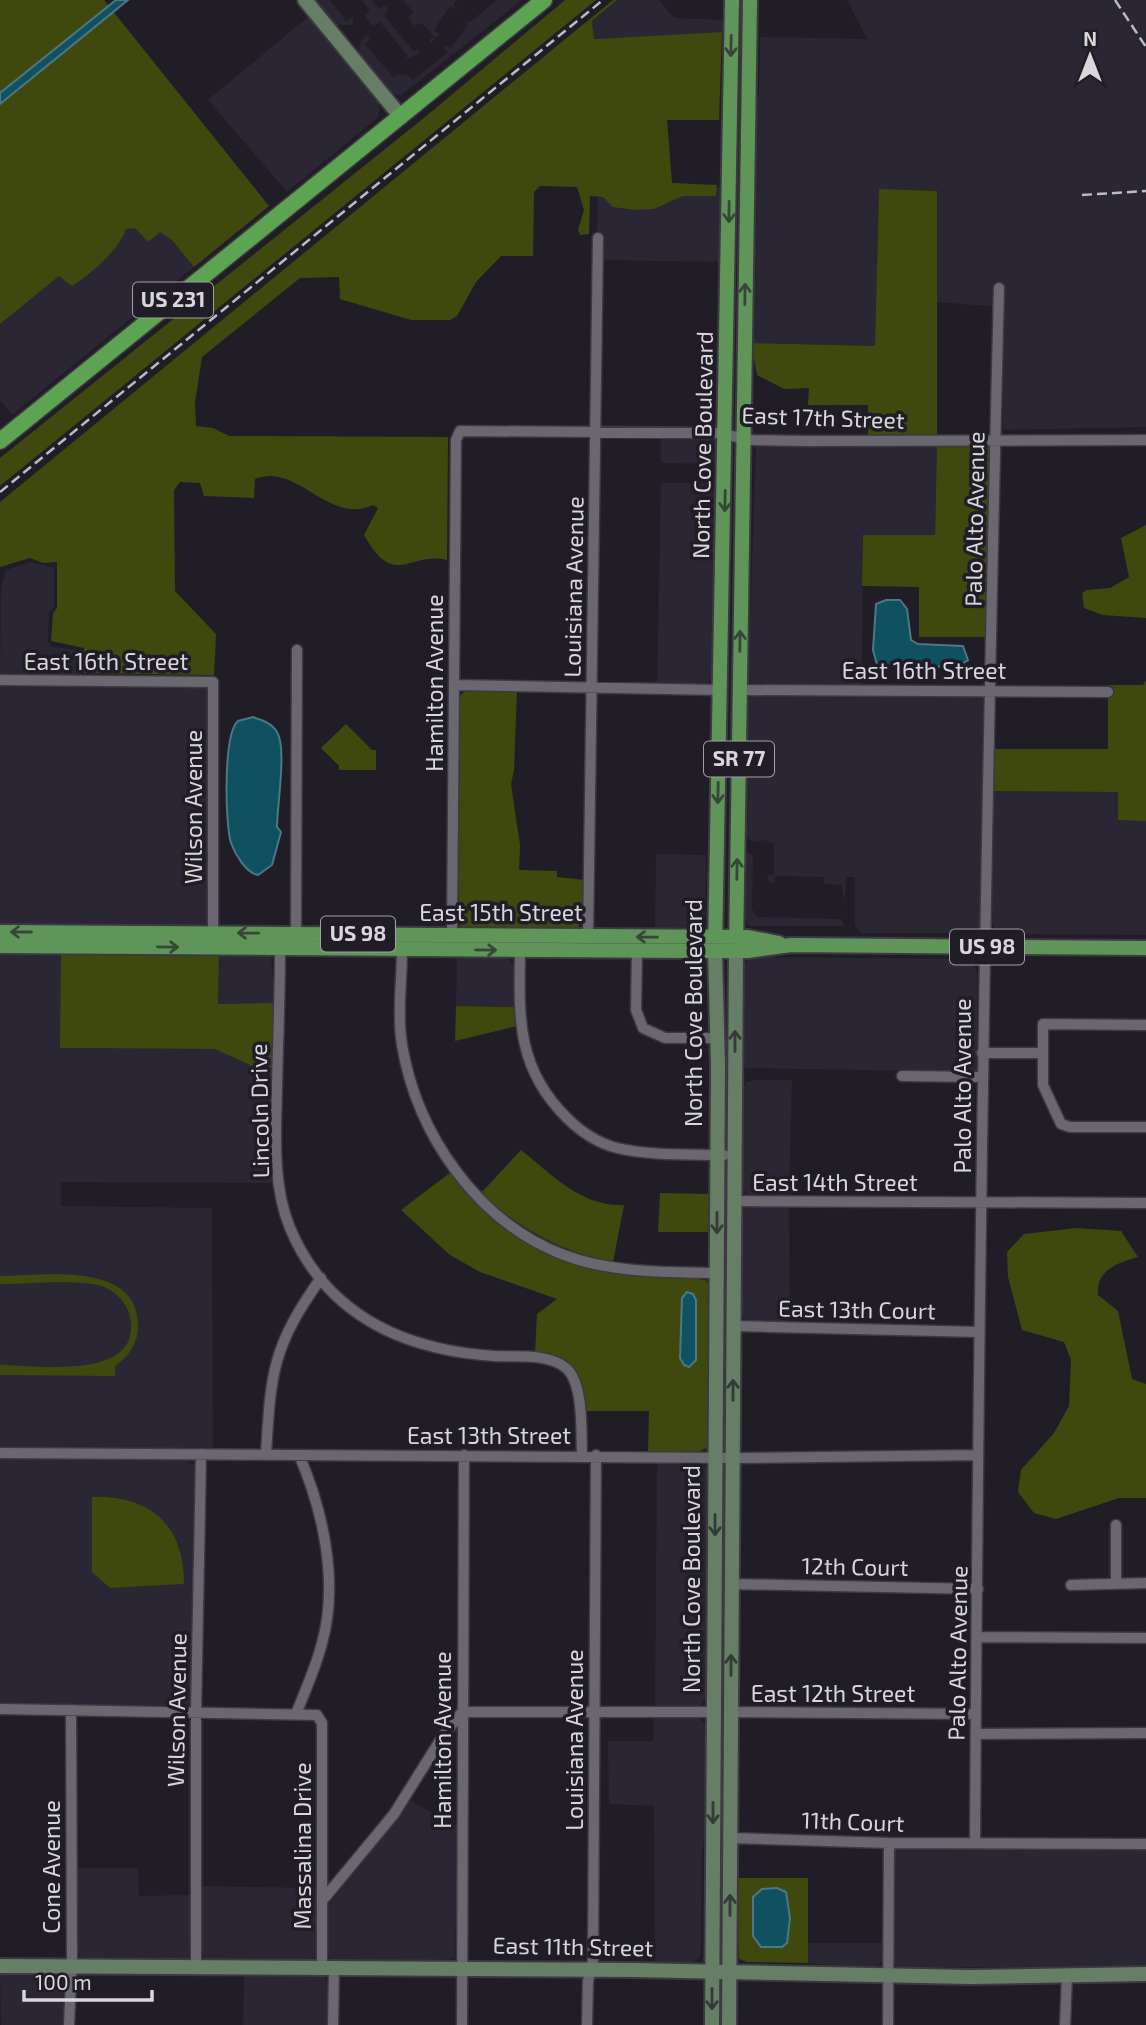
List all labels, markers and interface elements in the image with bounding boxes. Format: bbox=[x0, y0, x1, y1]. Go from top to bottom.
north arrow bbox=[1055, 21, 1125, 91]
text: N bbox=[1083, 27, 1097, 50]
one-way arrow bbox=[724, 34, 738, 57]
one-way arrow bbox=[722, 201, 736, 224]
road number: US 231 bbox=[133, 282, 213, 318]
one-way arrow bbox=[738, 283, 752, 306]
street label: North Cove Boulevard bbox=[686, 331, 718, 559]
street label: East 17th Street bbox=[741, 400, 905, 434]
street label: Palo Alto Avenue bbox=[958, 431, 990, 607]
one-way arrow bbox=[718, 489, 732, 512]
street label: Louisiana Avenue bbox=[557, 496, 589, 678]
street label: Hamilton Avenue bbox=[420, 594, 448, 772]
one-way arrow bbox=[733, 630, 747, 653]
street label: East 16th Street bbox=[24, 647, 189, 675]
street label: East 16th Street bbox=[842, 656, 1007, 684]
street label: Wilson Avenue bbox=[179, 730, 207, 884]
road number: SR 77 bbox=[704, 742, 774, 776]
one-way arrow bbox=[711, 781, 724, 804]
one-way arrow bbox=[730, 857, 744, 880]
street label: East 15th Street bbox=[419, 898, 583, 926]
street label: North Cove Boulevard bbox=[679, 899, 707, 1127]
road number: US 98 bbox=[321, 916, 395, 951]
one-way arrow bbox=[9, 925, 32, 939]
one-way arrow bbox=[237, 927, 260, 940]
one-way arrow bbox=[636, 930, 659, 943]
road number: US 98 bbox=[950, 930, 1024, 964]
one-way arrow bbox=[156, 940, 179, 954]
one-way arrow bbox=[475, 943, 498, 956]
street label: Palo Alto Avenue bbox=[948, 998, 976, 1174]
one-way arrow bbox=[728, 1029, 742, 1052]
street label: Lincoln Drive bbox=[244, 1043, 274, 1179]
street label: East 14th Street bbox=[752, 1168, 918, 1196]
one-way arrow bbox=[710, 1211, 724, 1234]
street label: East 13th Court bbox=[778, 1294, 936, 1324]
one-way arrow bbox=[726, 1378, 740, 1401]
street label: East 13th Street bbox=[407, 1421, 571, 1449]
street label: North Cove Boulevard bbox=[677, 1465, 705, 1693]
one-way arrow bbox=[708, 1514, 722, 1537]
street label: 12th Court bbox=[801, 1551, 909, 1581]
street label: Palo Alto Avenue bbox=[941, 1565, 973, 1741]
street label: Wilson Avenue bbox=[161, 1633, 191, 1787]
street label: Louisiana Avenue bbox=[560, 1649, 588, 1831]
street label: Hamilton Avenue bbox=[428, 1651, 456, 1829]
one-way arrow bbox=[724, 1653, 738, 1676]
street label: East 12th Street bbox=[751, 1679, 915, 1707]
street label: Massalina Drive bbox=[288, 1762, 316, 1930]
street label: Cone Avenue bbox=[37, 1800, 65, 1934]
one-way arrow bbox=[706, 1802, 720, 1825]
street label: 11th Court bbox=[801, 1805, 905, 1837]
one-way arrow bbox=[723, 1894, 737, 1917]
street label: East 11th Street bbox=[492, 1931, 654, 1961]
scale bar bbox=[24, 1958, 152, 2002]
text: 100 m bbox=[35, 1969, 92, 1994]
one-way arrow bbox=[705, 1987, 719, 2010]

